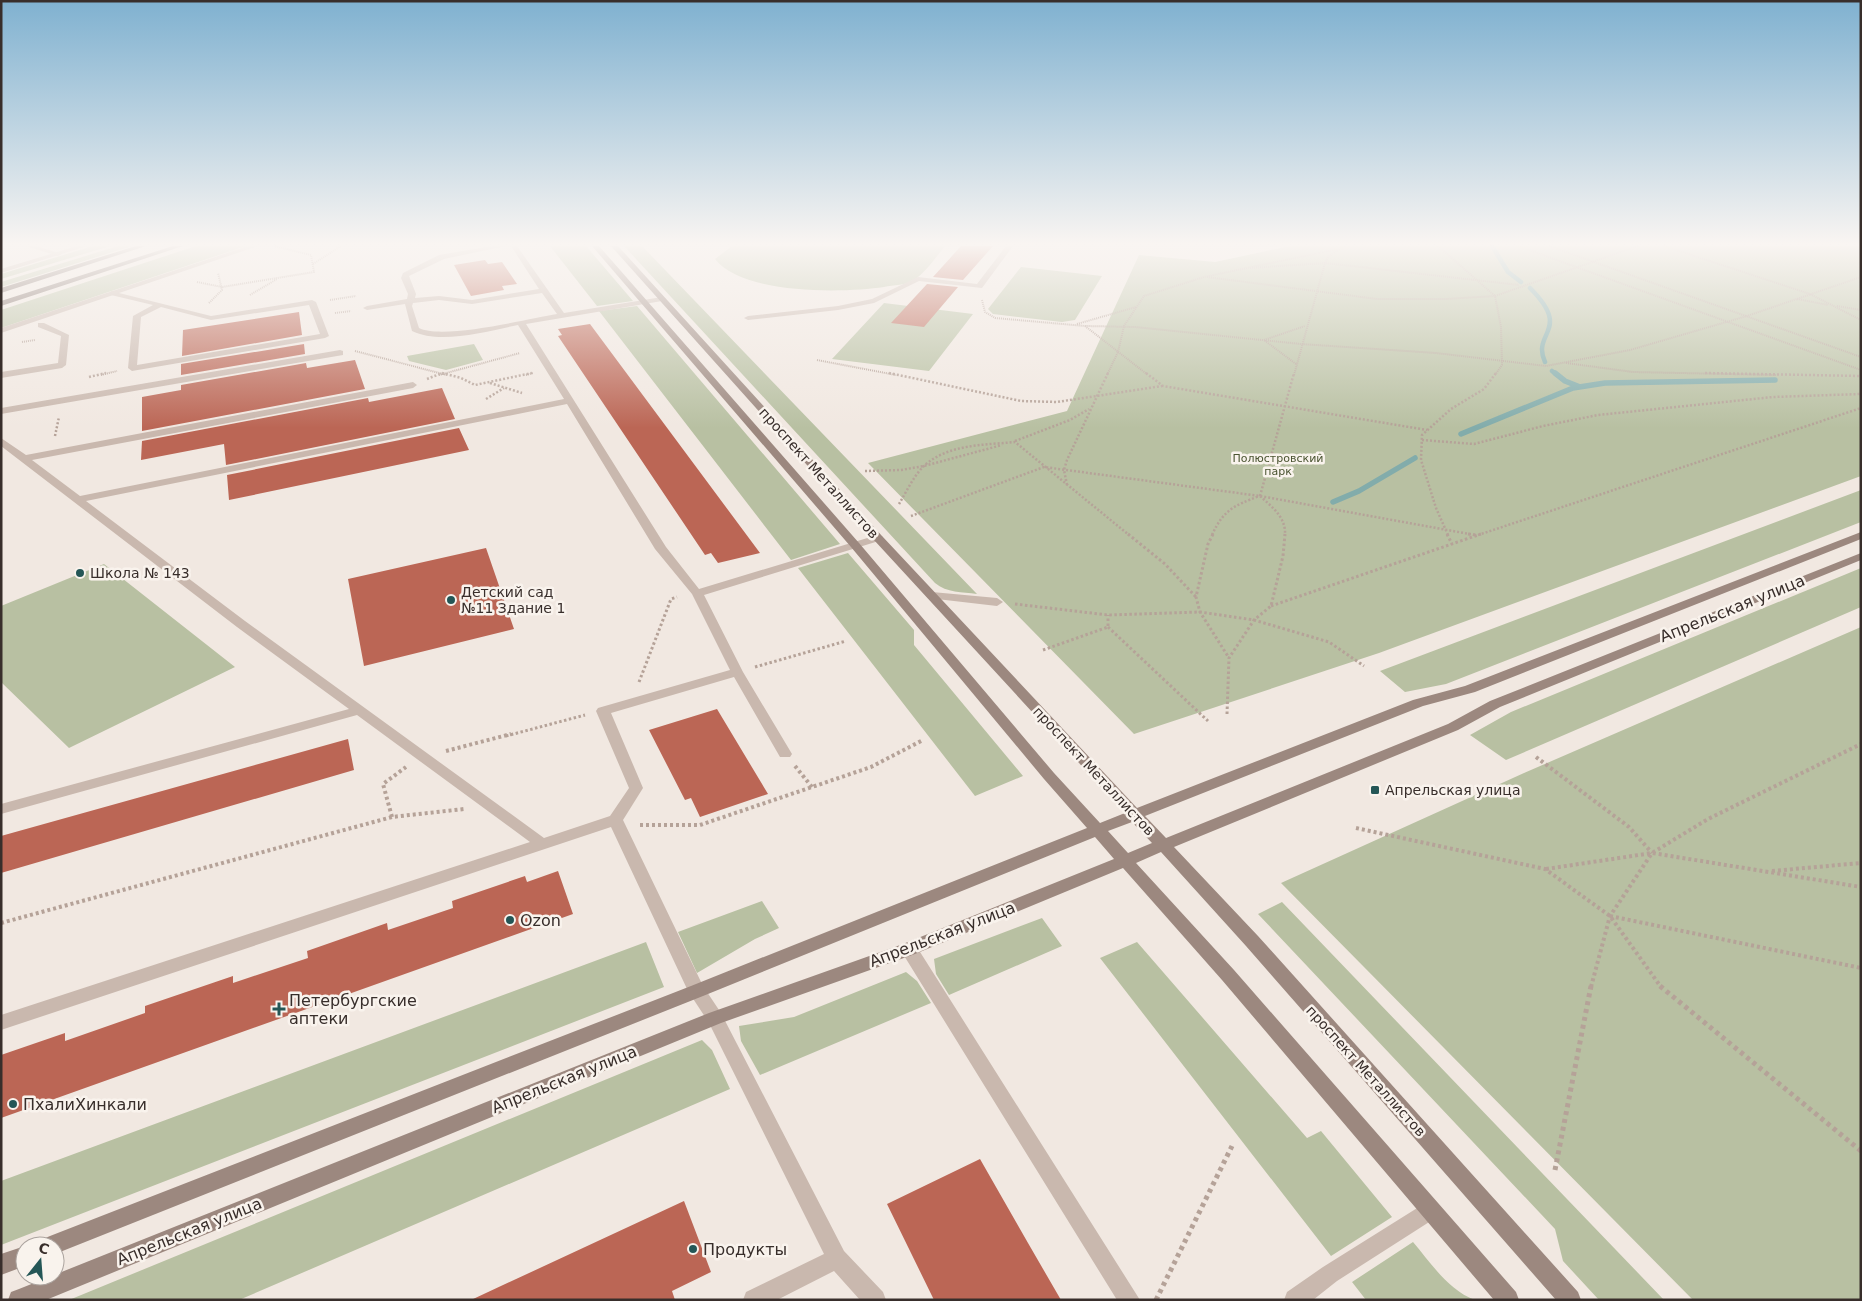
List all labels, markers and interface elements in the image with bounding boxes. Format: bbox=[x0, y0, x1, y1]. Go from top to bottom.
street label: проспект Металлистов bbox=[756, 404, 882, 542]
park label: Полюстровский парк bbox=[1233, 452, 1323, 478]
place label: Школа № 143 bbox=[90, 565, 190, 581]
marker: Школа № 143 bbox=[74, 567, 86, 579]
street label: Апрельская улица bbox=[1657, 571, 1808, 646]
place label: Детский сад №11 Здание 1 bbox=[461, 584, 565, 616]
marker: Детский сад №11 Здание 1 bbox=[445, 594, 457, 606]
street label: проспект Металлистов bbox=[1030, 703, 1158, 839]
place label: Апрельская улица bbox=[1385, 782, 1520, 798]
marker: Апрельская улица bbox=[1369, 784, 1381, 796]
street label: Апрельская улица bbox=[867, 898, 1018, 971]
place label: Ozon bbox=[520, 911, 561, 930]
marker: Ozon bbox=[504, 914, 516, 926]
place label: Петербургские аптеки bbox=[289, 991, 417, 1028]
street label: проспект Металлистов bbox=[1303, 1002, 1429, 1140]
marker: Петербургские аптеки bbox=[273, 1003, 285, 1015]
street label: Апрельская улица bbox=[489, 1042, 640, 1117]
place label: ПхалиХинкали bbox=[23, 1095, 147, 1114]
marker: ПхалиХинкали bbox=[7, 1098, 19, 1110]
street label: Апрельская улица bbox=[114, 1194, 265, 1269]
north arrow bbox=[15, 1236, 65, 1286]
text: С bbox=[37, 1239, 51, 1258]
place label: Продукты bbox=[703, 1240, 787, 1259]
marker: Продукты bbox=[687, 1243, 699, 1255]

